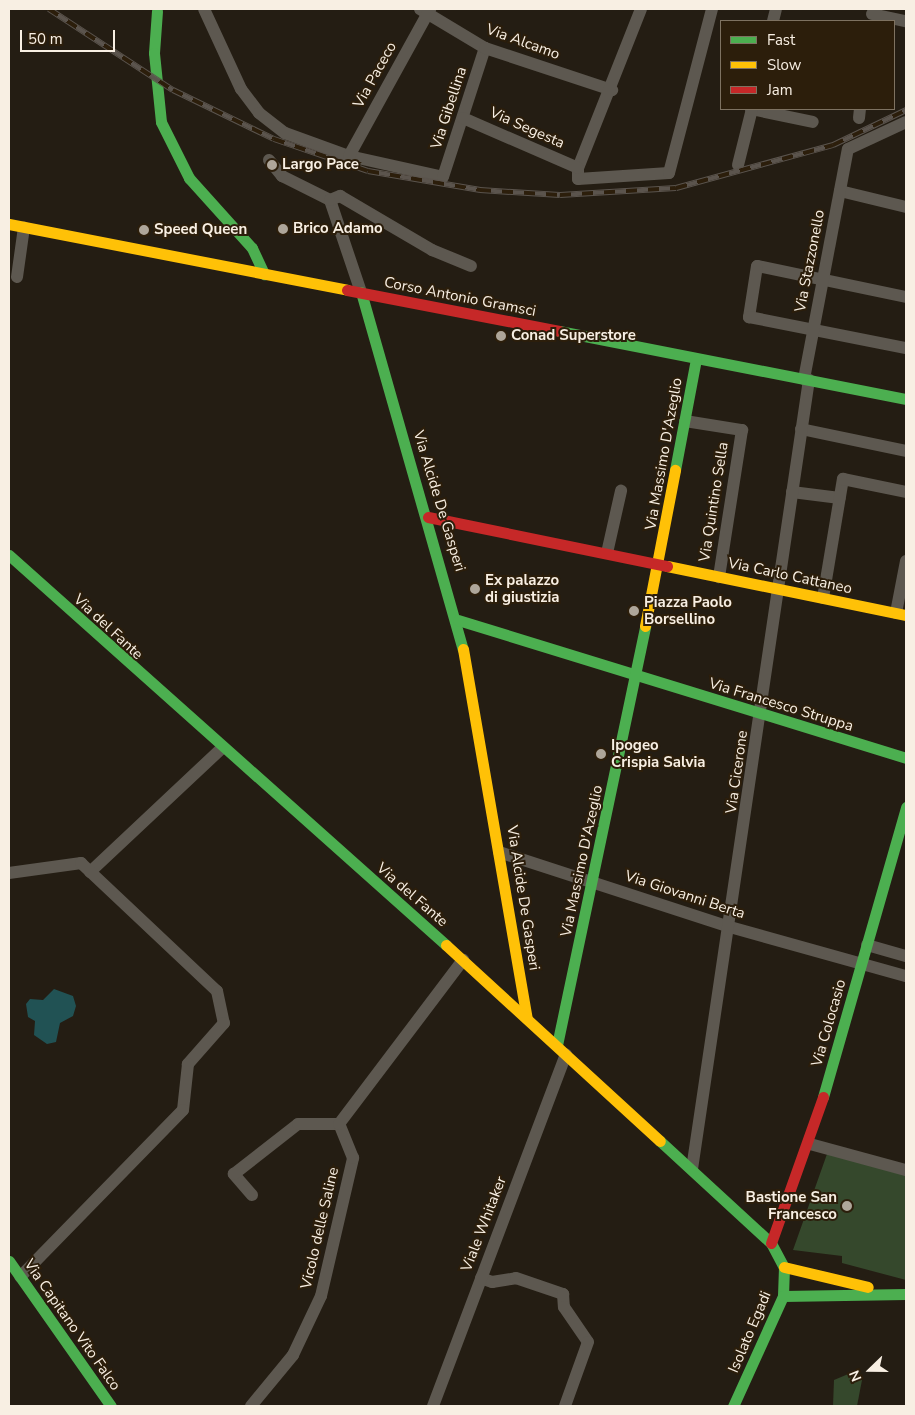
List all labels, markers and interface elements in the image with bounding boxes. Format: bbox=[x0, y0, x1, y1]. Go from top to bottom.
scale bar bbox=[22, 20, 118, 52]
street label: Via Alcamo bbox=[484, 20, 562, 64]
legend bbox=[720, 20, 895, 110]
text: 50 m bbox=[28, 29, 63, 49]
text: Fast bbox=[767, 30, 795, 50]
street label: Via Paceco bbox=[350, 39, 400, 111]
text: Slow bbox=[767, 55, 801, 75]
street label: Via Gibellina bbox=[427, 65, 471, 151]
text: Jam bbox=[767, 80, 793, 100]
street label: Via Segesta bbox=[487, 104, 567, 152]
place label: Largo Pace bbox=[282, 156, 359, 174]
marker: Largo Pace bbox=[266, 159, 278, 171]
street label: Via Stazzonello bbox=[791, 208, 829, 314]
place label: Brico Adamo bbox=[293, 220, 383, 238]
place label: Speed Queen bbox=[154, 221, 247, 239]
marker: Brico Adamo bbox=[277, 223, 289, 235]
marker: Speed Queen bbox=[138, 224, 150, 236]
street label: Corso Antonio Gramsci bbox=[383, 273, 537, 321]
place label: Conad Superstore bbox=[511, 327, 636, 345]
marker: Conad Superstore bbox=[495, 330, 507, 342]
street label: Via Massimo D'Azeglio bbox=[642, 376, 686, 532]
street label: Via Alcide De Gasperi bbox=[409, 428, 469, 574]
street label: Via Quintino Sella bbox=[696, 441, 732, 563]
street label: Via Carlo Cattaneo bbox=[726, 554, 854, 598]
place label: Ex palazzo di giustizia bbox=[485, 571, 559, 606]
marker: Ex palazzo di giustizia bbox=[469, 583, 481, 595]
street label: Via del Fante bbox=[70, 590, 146, 664]
place label: Piazza Paolo Borsellino bbox=[644, 593, 732, 628]
marker: Piazza Paolo Borsellino bbox=[628, 605, 640, 617]
street label: Via Francesco Struppa bbox=[707, 674, 855, 736]
street label: Via Cicerone bbox=[722, 729, 752, 815]
place label: Ipogeo Crispia Salvia bbox=[611, 736, 705, 771]
marker: Ipogeo Crispia Salvia bbox=[595, 748, 607, 760]
street label: Via Massimo D'Azeglio bbox=[557, 784, 607, 938]
street label: Via Alcide De Gasperi bbox=[503, 824, 543, 972]
street label: Via del Fante bbox=[373, 859, 451, 931]
street label: Via Giovanni Berta bbox=[623, 867, 747, 923]
street label: Via Colocasio bbox=[808, 977, 850, 1069]
street label: Vicolo delle Saline bbox=[297, 1165, 343, 1291]
street label: Viale Whitaker bbox=[458, 1174, 510, 1274]
place label: Bastione San Francesco bbox=[746, 1188, 837, 1223]
marker: Bastione San Francesco bbox=[841, 1200, 853, 1212]
street label: Via Capitano Vito Falco bbox=[20, 1256, 124, 1394]
street label: Isolato Egadi bbox=[725, 1289, 775, 1375]
north arrow bbox=[845, 1345, 895, 1395]
text: N bbox=[845, 1367, 866, 1384]

